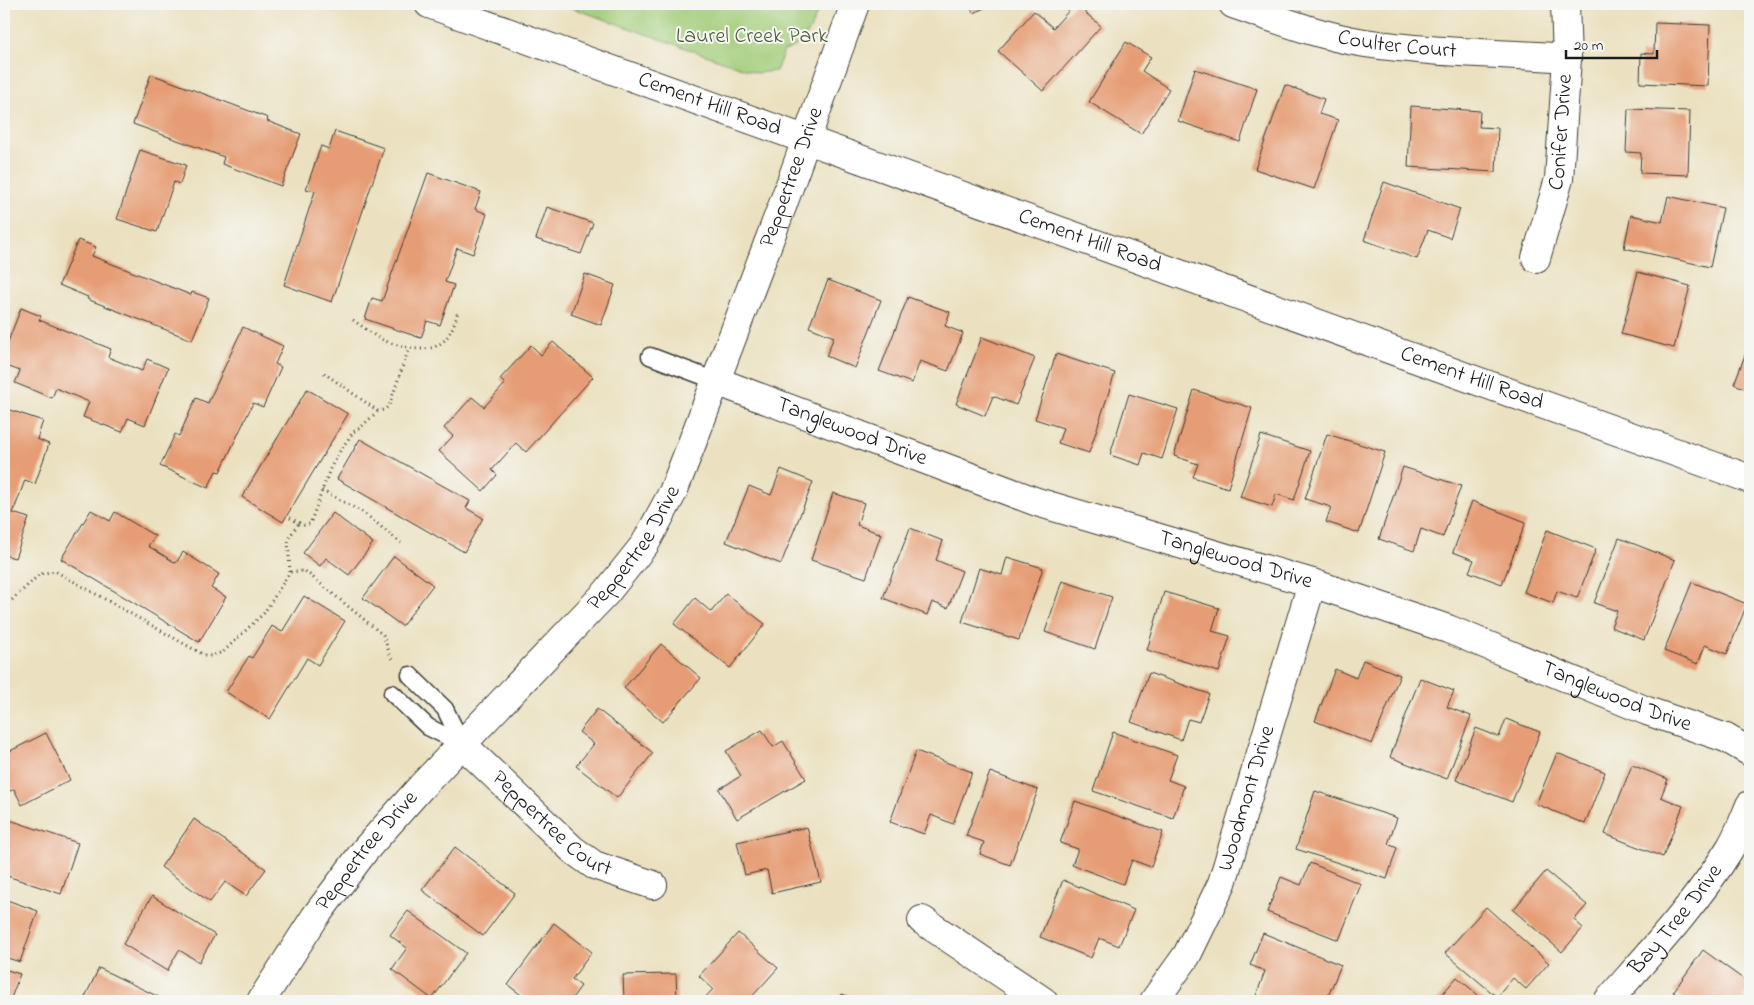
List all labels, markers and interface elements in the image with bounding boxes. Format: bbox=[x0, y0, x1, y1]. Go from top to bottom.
park label: Laurel Creek Park bbox=[676, 21, 828, 53]
street label: Coulter Court bbox=[1334, 22, 1458, 68]
scale bar bbox=[1566, 28, 1658, 60]
text: 20 m bbox=[1574, 35, 1604, 57]
street label: Cement Hill Road bbox=[633, 64, 786, 145]
street label: Conifer Drive bbox=[1540, 73, 1582, 195]
street label: Peppertree Drive bbox=[752, 103, 833, 252]
street label: Cement Hill Road bbox=[1013, 201, 1166, 282]
street label: Cement Hill Road bbox=[1396, 338, 1548, 419]
street label: Tanglewood Drive bbox=[772, 389, 932, 475]
street label: Peppertree Drive bbox=[580, 481, 690, 619]
street label: Tanglewood Drive bbox=[1155, 523, 1316, 598]
street label: Tanglewood Drive bbox=[1536, 653, 1696, 741]
street label: Woodmont Drive bbox=[1210, 722, 1284, 875]
street label: Peppertree Court bbox=[484, 764, 616, 886]
street label: Peppertree Drive bbox=[308, 784, 426, 918]
street label: Bay Tree Drive bbox=[1621, 858, 1731, 983]

